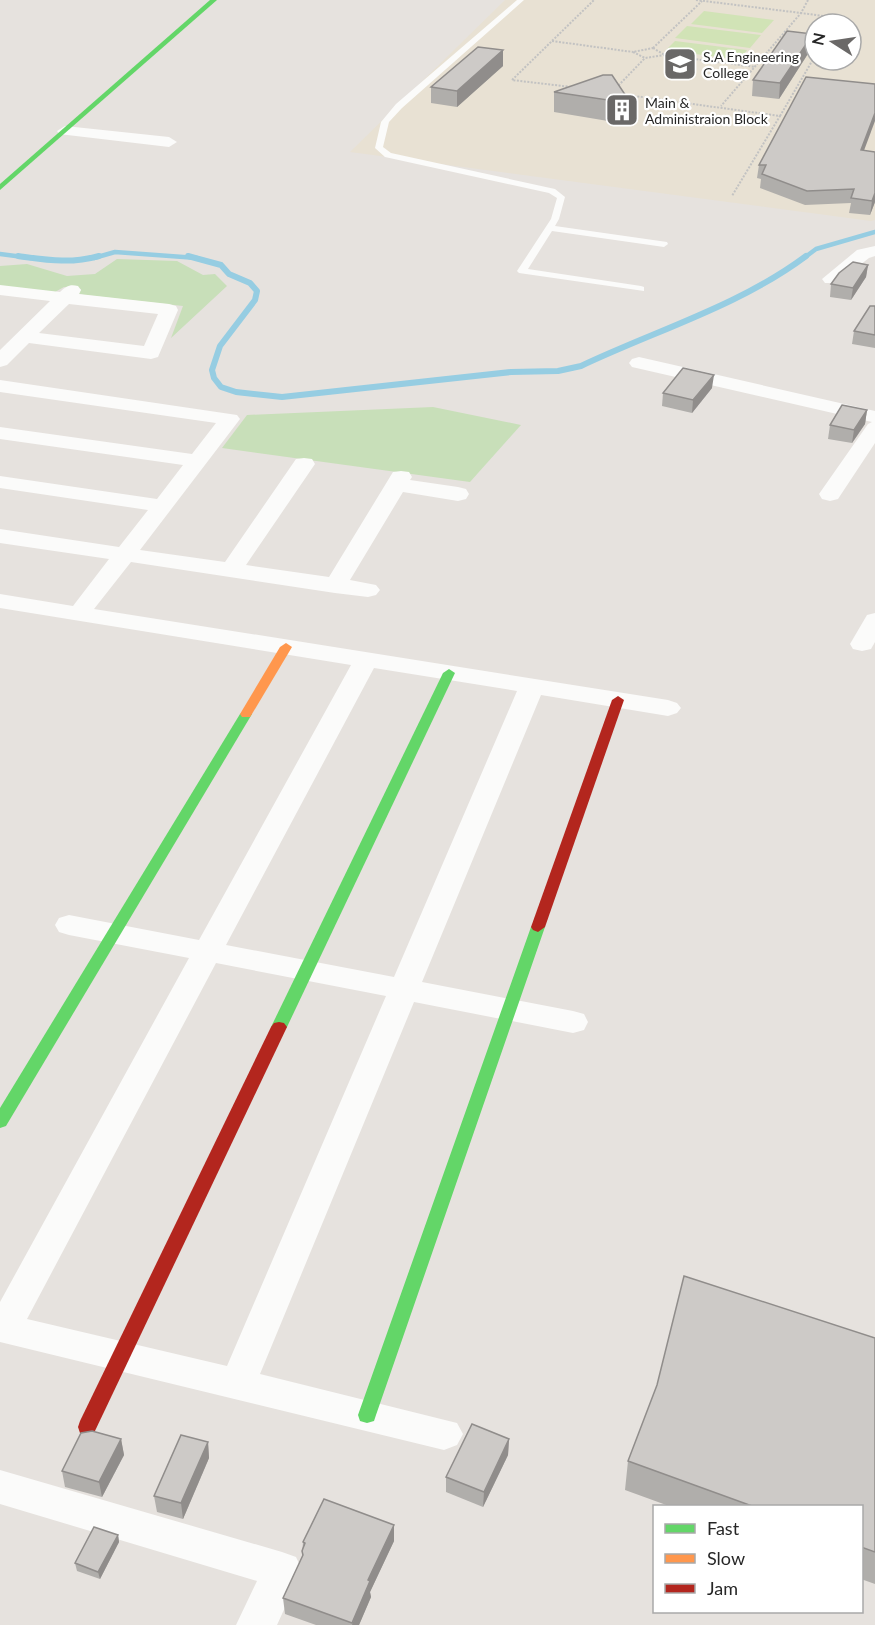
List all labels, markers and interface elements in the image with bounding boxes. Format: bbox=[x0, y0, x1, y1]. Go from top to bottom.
north arrow bbox=[803, 12, 863, 72]
text: N bbox=[807, 31, 828, 47]
school or university icon: S.A Engineering College bbox=[662, 46, 698, 82]
place label: S.A Engineering College bbox=[703, 48, 799, 81]
building icon: Main & Administraion Block bbox=[604, 92, 640, 128]
place label: Main & Administraion Block bbox=[645, 94, 769, 127]
legend bbox=[653, 1505, 863, 1613]
text: Fast bbox=[707, 1517, 740, 1539]
text: Slow bbox=[707, 1547, 745, 1569]
text: Jam bbox=[707, 1577, 738, 1599]

